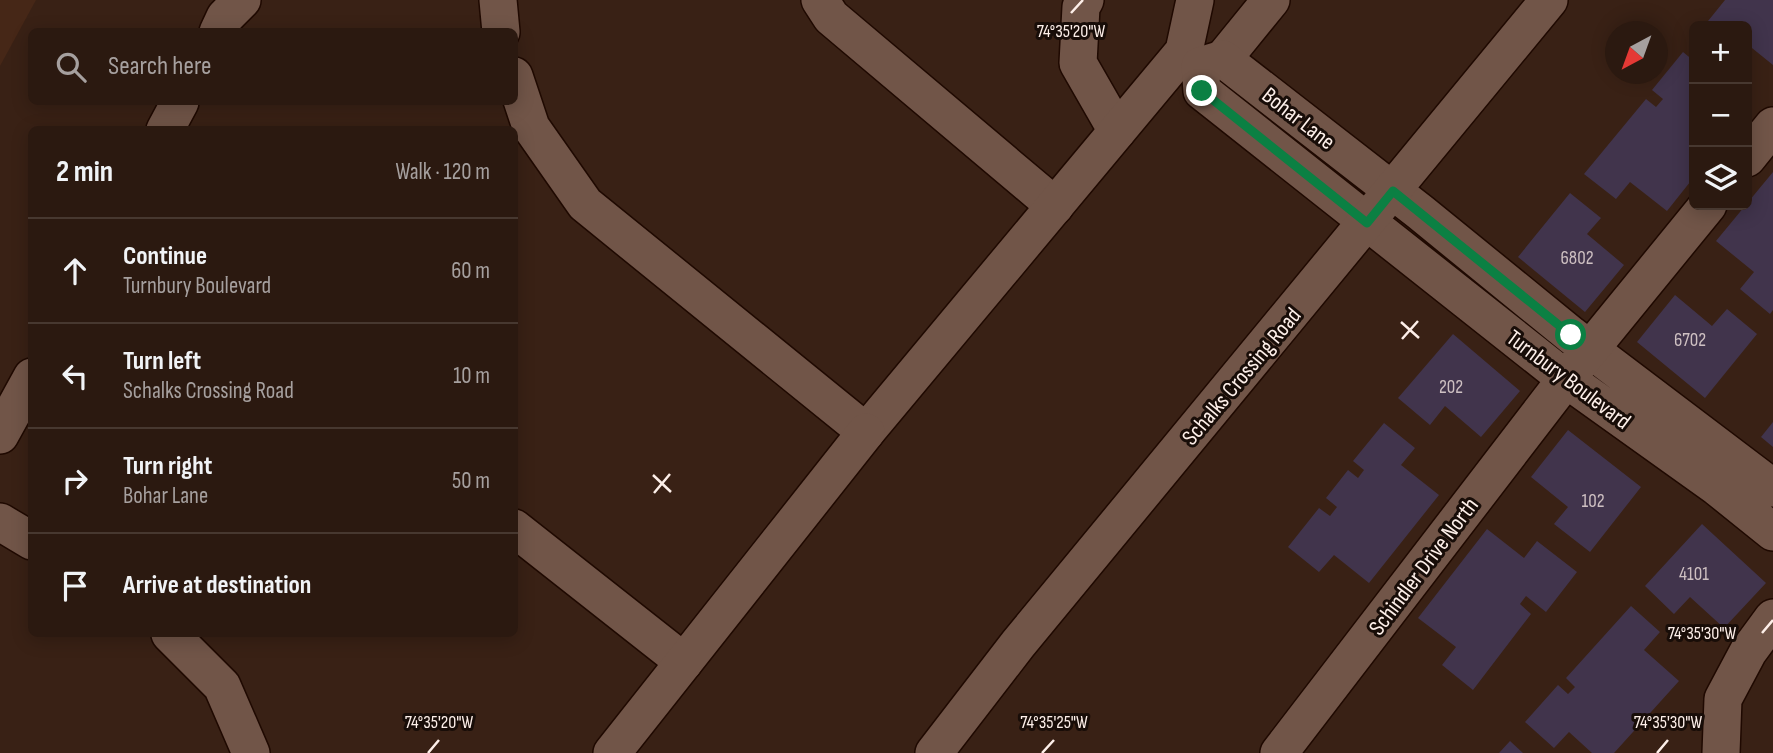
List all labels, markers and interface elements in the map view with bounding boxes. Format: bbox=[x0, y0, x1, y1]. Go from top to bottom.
text: 74°35'20"W bbox=[1037, 21, 1106, 42]
north arrow bbox=[1605, 21, 1668, 84]
map controls bbox=[1689, 21, 1752, 210]
button: + bbox=[1689, 21, 1752, 84]
search box bbox=[28, 28, 518, 105]
icon: search bbox=[52, 48, 90, 86]
text: Search here bbox=[108, 51, 211, 82]
route end bbox=[1186, 75, 1217, 106]
street label: Bohar Lane bbox=[1256, 82, 1341, 156]
button: − bbox=[1689, 84, 1752, 147]
button: layers bbox=[1689, 147, 1752, 210]
text: 2 min bbox=[56, 154, 113, 190]
text: Walk · 120 m bbox=[395, 158, 490, 186]
text: Continue bbox=[123, 241, 207, 272]
house number: 6802 bbox=[1561, 247, 1593, 270]
icon: ahead bbox=[56, 252, 94, 290]
text: 60 m bbox=[451, 257, 490, 285]
text: Turnbury Boulevard bbox=[123, 272, 271, 300]
street label: Schalks Crossing Road bbox=[1176, 302, 1307, 451]
route start bbox=[1555, 319, 1586, 350]
street label: Turnbury Boulevard bbox=[1501, 324, 1636, 436]
house number: 6702 bbox=[1674, 329, 1706, 352]
text: Turn left bbox=[123, 346, 201, 377]
icon: left bbox=[56, 357, 94, 395]
text: 10 m bbox=[453, 362, 490, 390]
house number: 202 bbox=[1439, 376, 1463, 399]
text: Schalks Crossing Road bbox=[123, 377, 294, 405]
text: Turn right bbox=[123, 451, 212, 482]
icon: right bbox=[56, 462, 94, 500]
text: 50 m bbox=[452, 467, 490, 495]
text: Bohar Lane bbox=[123, 482, 208, 510]
house number: 102 bbox=[1582, 490, 1604, 513]
street label: Schindler Drive North bbox=[1363, 492, 1485, 641]
house number: 4101 bbox=[1679, 563, 1709, 586]
icon: arrive bbox=[56, 567, 94, 605]
text: Arrive at destination bbox=[123, 570, 311, 601]
text: 74°35'30"W bbox=[1668, 623, 1737, 644]
text: 74°35'20"W bbox=[405, 712, 474, 733]
text: 74°35'25"W bbox=[1020, 712, 1088, 733]
text: 74°35'30"W bbox=[1634, 712, 1703, 733]

